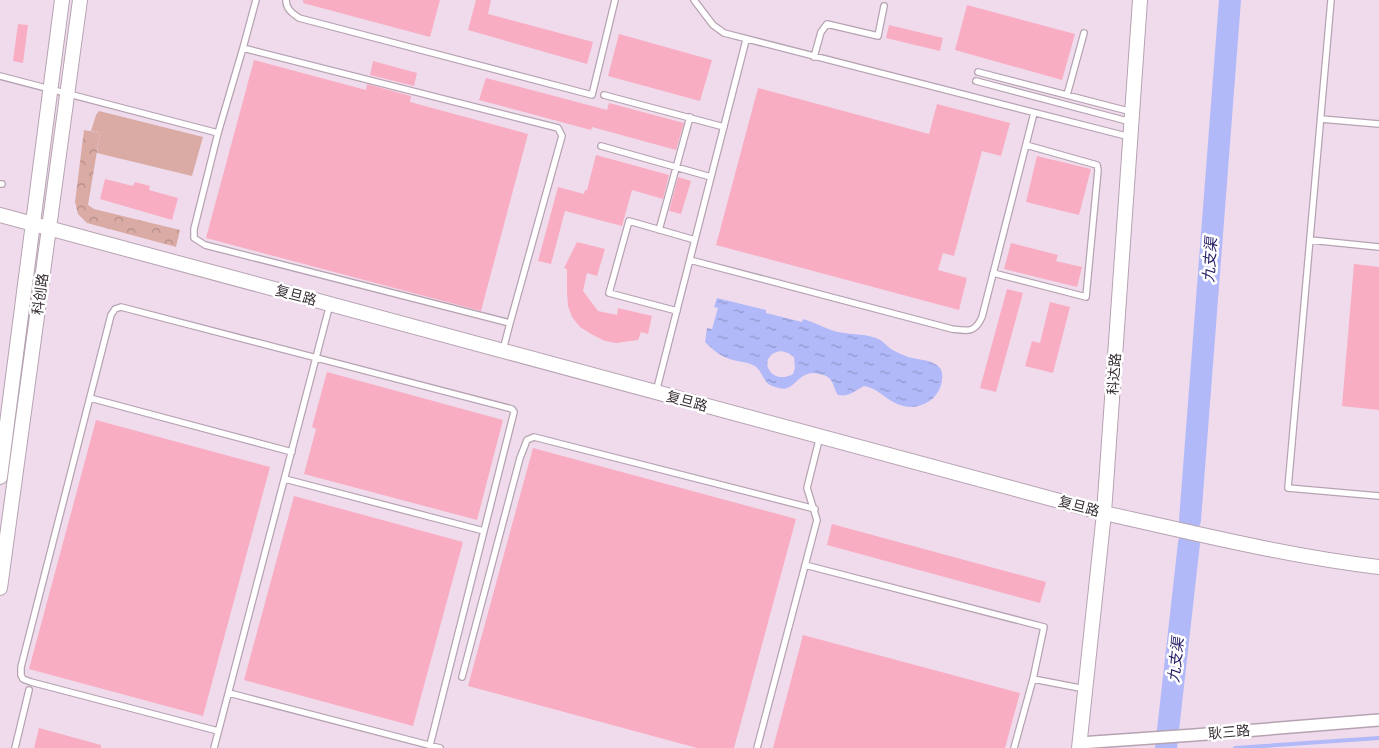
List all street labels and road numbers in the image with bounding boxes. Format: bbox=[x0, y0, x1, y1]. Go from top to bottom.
street label: 科创路 bbox=[28, 272, 52, 316]
street label: 复旦路 bbox=[273, 281, 319, 309]
street label: 科达路 bbox=[1104, 352, 1124, 396]
street label: 复旦路 bbox=[664, 387, 710, 415]
street label: 复旦路 bbox=[1056, 492, 1102, 520]
street label: 耿三路 bbox=[1207, 721, 1251, 743]

